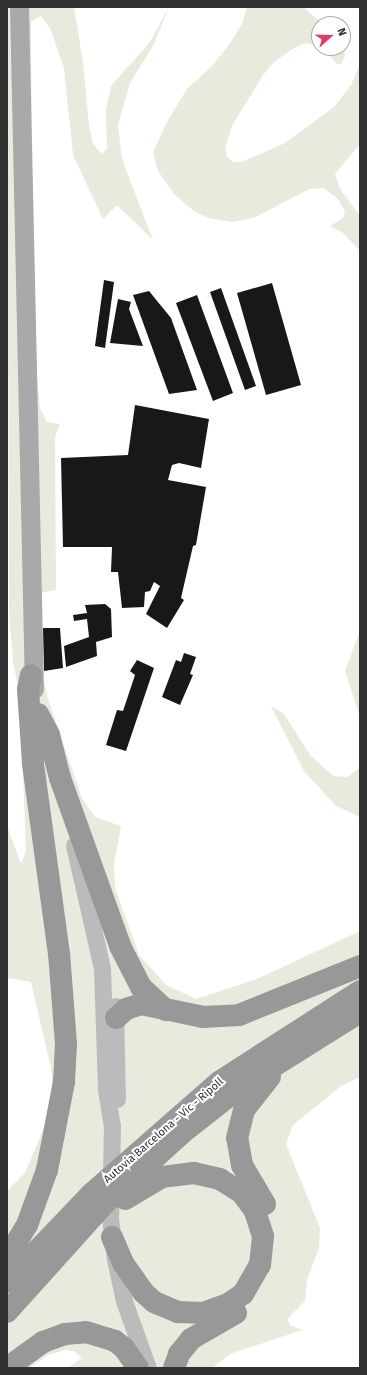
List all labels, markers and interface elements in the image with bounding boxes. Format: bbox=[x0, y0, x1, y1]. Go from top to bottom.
north arrow bbox=[311, 16, 351, 56]
text: N bbox=[334, 26, 349, 38]
street label: Autovia Barcelona - Vic - Ripoll bbox=[102, 1075, 226, 1187]

